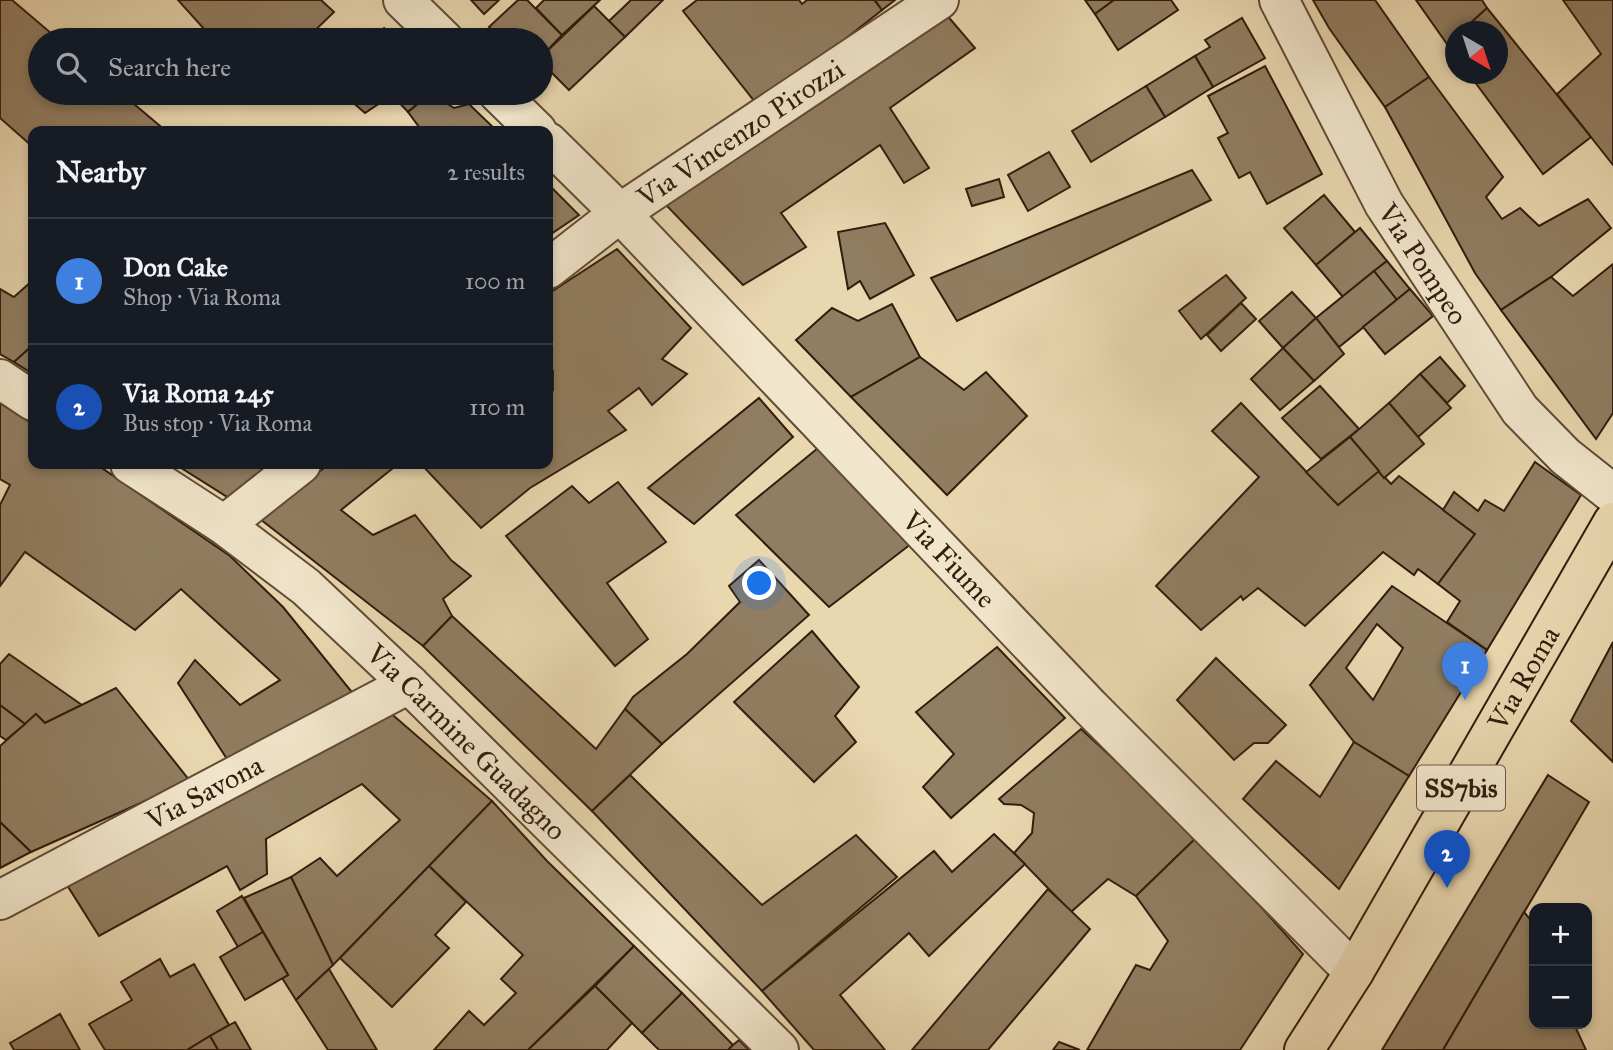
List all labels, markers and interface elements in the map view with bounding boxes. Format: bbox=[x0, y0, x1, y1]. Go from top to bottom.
north arrow bbox=[1445, 21, 1508, 84]
search box bbox=[28, 28, 553, 105]
icon: search bbox=[52, 48, 90, 86]
text: Search here bbox=[108, 51, 231, 83]
street label: Via Vincenzo Pirozzi bbox=[630, 51, 851, 215]
text: Nearby bbox=[56, 154, 146, 190]
text: 2 results bbox=[447, 158, 525, 186]
street label: Via Pompeo bbox=[1370, 196, 1476, 331]
text: Don Cake bbox=[123, 251, 228, 283]
text: 1 bbox=[74, 267, 84, 295]
text: 100 m bbox=[465, 267, 525, 295]
text: Shop · Via Roma bbox=[123, 283, 281, 311]
text: Via Roma 245 bbox=[123, 377, 274, 409]
text: 2 bbox=[73, 393, 85, 421]
text: 110 m bbox=[469, 393, 525, 421]
text: Bus stop · Via Roma bbox=[123, 409, 312, 437]
street label: Via Fiume bbox=[894, 503, 1003, 615]
your location bbox=[742, 566, 776, 600]
street label: Via Roma bbox=[1480, 620, 1567, 737]
street label: Via Carmine Guadagno bbox=[358, 636, 574, 848]
pin: 1 bbox=[1442, 642, 1488, 700]
street label: Via Savona bbox=[139, 747, 269, 838]
road number: SS7bis bbox=[1417, 766, 1505, 810]
pin: 2 bbox=[1424, 830, 1470, 888]
map controls bbox=[1529, 903, 1592, 1029]
button: + bbox=[1529, 903, 1592, 966]
button: − bbox=[1529, 966, 1592, 1029]

